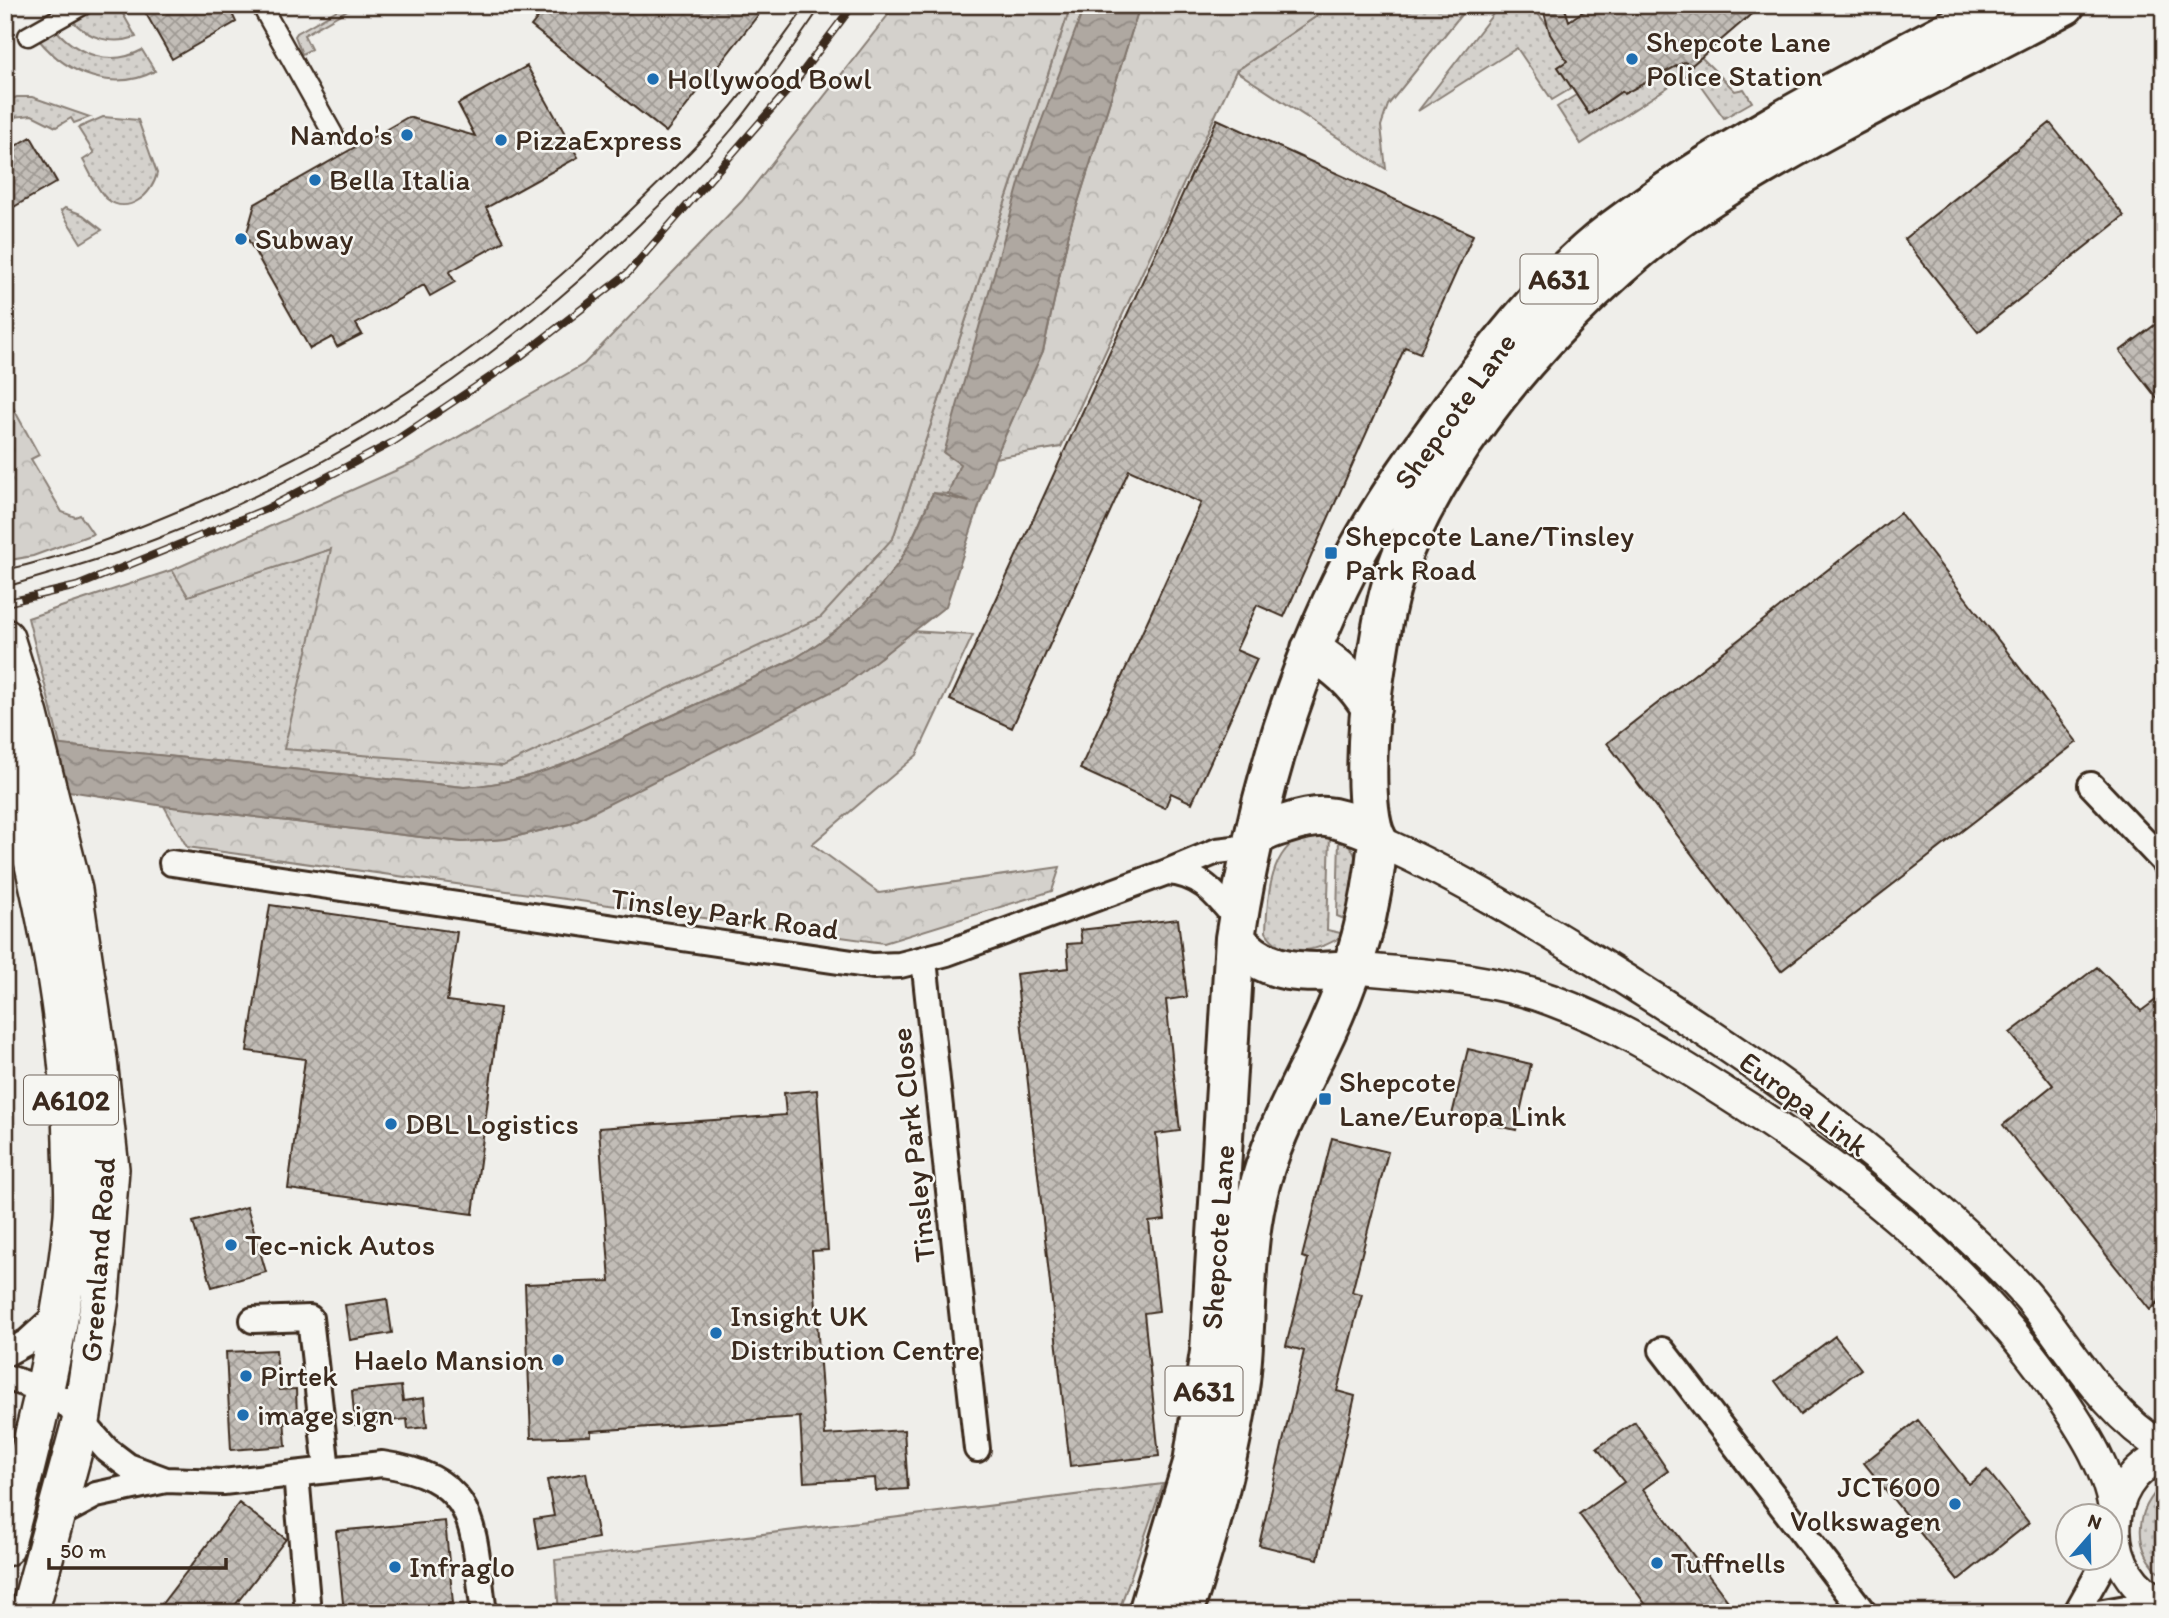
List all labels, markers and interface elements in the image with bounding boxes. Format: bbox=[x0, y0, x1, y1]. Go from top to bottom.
place label: Shepcote Lane Police Station bbox=[1646, 23, 1831, 94]
marker: Shepcote Lane Police Station bbox=[1624, 51, 1640, 67]
place label: Hollywood Bowl bbox=[667, 60, 872, 97]
marker: Hollywood Bowl bbox=[645, 71, 661, 87]
place label: Nando's bbox=[290, 116, 393, 153]
place label: PizzaExpress bbox=[515, 121, 682, 158]
marker: Nando's bbox=[399, 127, 415, 143]
marker: PizzaExpress bbox=[493, 132, 509, 148]
place label: Bella Italia bbox=[329, 161, 470, 198]
marker: Bella Italia bbox=[307, 172, 323, 188]
place label: Subway bbox=[255, 220, 353, 257]
marker: Subway bbox=[233, 231, 249, 247]
road number: A631 bbox=[1520, 254, 1598, 304]
street label: Shepcote Lane bbox=[1385, 325, 1524, 496]
place label: Shepcote Lane/Tinsley Park Road bbox=[1345, 517, 1634, 588]
marker: Shepcote Lane/Tinsley Park Road bbox=[1323, 545, 1339, 561]
street label: Tinsley Park Road bbox=[609, 879, 842, 948]
street label: Tinsley Park Close bbox=[882, 1026, 943, 1264]
street label: Europa Link bbox=[1732, 1043, 1877, 1165]
place label: Shepcote Lane/Europa Link bbox=[1339, 1063, 1567, 1134]
road number: A6102 bbox=[24, 1076, 118, 1124]
marker: Shepcote Lane/Europa Link bbox=[1317, 1091, 1333, 1107]
place label: DBL Logistics bbox=[405, 1105, 579, 1142]
marker: DBL Logistics bbox=[383, 1116, 399, 1132]
street label: Shepcote Lane bbox=[1193, 1143, 1242, 1330]
street label: Greenland Road bbox=[72, 1156, 123, 1364]
place label: Tec-nick Autos bbox=[245, 1226, 435, 1263]
marker: Tec-nick Autos bbox=[223, 1237, 239, 1253]
place label: Insight UK Distribution Centre bbox=[730, 1297, 980, 1368]
marker: Insight UK Distribution Centre bbox=[708, 1325, 724, 1341]
place label: Haelo Mansion bbox=[354, 1341, 544, 1378]
marker: Haelo Mansion bbox=[550, 1352, 566, 1368]
place label: Pirtek bbox=[260, 1357, 338, 1394]
road number: A631 bbox=[1166, 1366, 1242, 1416]
marker: Pirtek bbox=[238, 1368, 254, 1384]
place label: image sign bbox=[257, 1396, 394, 1433]
marker: image sign bbox=[235, 1407, 251, 1423]
place label: JCT600 Volkswagen bbox=[1790, 1468, 1941, 1539]
marker: JCT600 Volkswagen bbox=[1947, 1496, 1963, 1512]
north arrow bbox=[2054, 1502, 2124, 1572]
text: N bbox=[2085, 1508, 2105, 1534]
scale bar bbox=[49, 1527, 226, 1571]
text: 50 m bbox=[60, 1538, 107, 1563]
place label: Tuffnells bbox=[1671, 1544, 1786, 1581]
place label: Infraglo bbox=[409, 1548, 515, 1585]
marker: Tuffnells bbox=[1649, 1555, 1665, 1571]
marker: Infraglo bbox=[387, 1559, 403, 1575]

